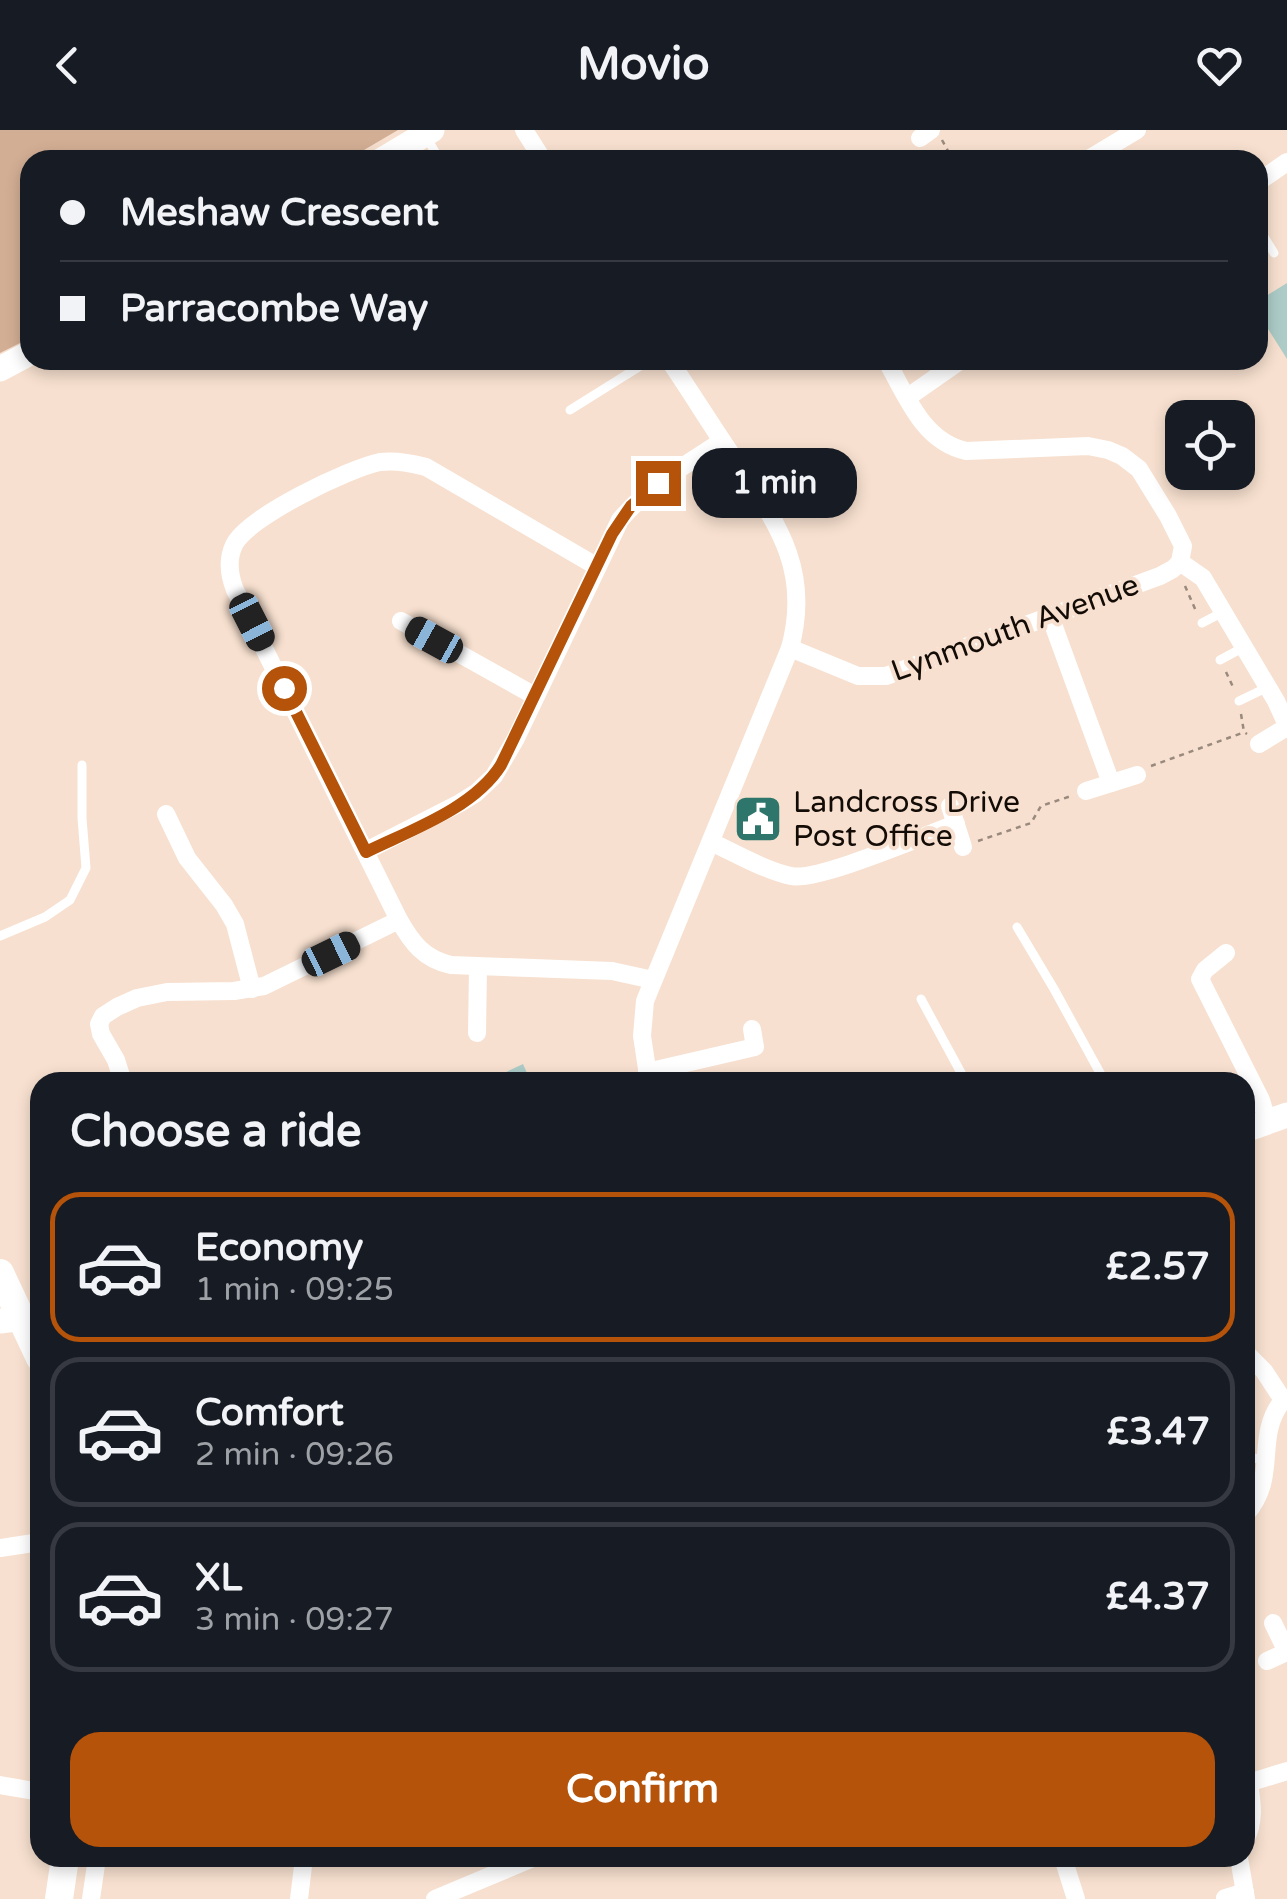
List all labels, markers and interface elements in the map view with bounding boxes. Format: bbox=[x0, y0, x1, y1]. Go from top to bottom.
icon: back bbox=[40, 38, 95, 93]
text: Movio bbox=[577, 38, 710, 92]
icon: heart bbox=[1192, 38, 1247, 93]
text: Meshaw Crescent bbox=[120, 190, 439, 236]
text: Parracombe Way bbox=[120, 286, 428, 332]
map controls bbox=[1165, 400, 1255, 490]
button: locate bbox=[1165, 400, 1255, 490]
callout: 1 min bbox=[693, 448, 858, 518]
route end bbox=[636, 461, 681, 506]
text: 1 min bbox=[732, 464, 817, 502]
street label: Lynmouth Avenue bbox=[886, 566, 1144, 690]
car bbox=[225, 588, 279, 656]
car bbox=[400, 612, 468, 668]
route start bbox=[262, 666, 307, 711]
place label: Landcross Drive Post Office bbox=[793, 784, 1020, 855]
public building icon: Landcross Drive Post Office bbox=[732, 793, 784, 845]
car bbox=[297, 927, 365, 981]
text: Choose a ride bbox=[70, 1105, 361, 1159]
icon: car bbox=[75, 1222, 165, 1312]
text: Economy bbox=[195, 1225, 363, 1271]
text: £2.57 bbox=[1106, 1244, 1210, 1290]
text: 1 min · 09:25 bbox=[195, 1271, 394, 1309]
icon: car bbox=[75, 1387, 165, 1477]
text: Comfort bbox=[195, 1390, 344, 1436]
text: £3.47 bbox=[1106, 1409, 1210, 1455]
text: 2 min · 09:26 bbox=[195, 1436, 394, 1474]
icon: car bbox=[75, 1552, 165, 1642]
text: XL bbox=[195, 1555, 242, 1601]
text: £4.37 bbox=[1106, 1574, 1210, 1620]
text: 3 min · 09:27 bbox=[195, 1601, 394, 1639]
button: Confirm bbox=[70, 1732, 1215, 1847]

